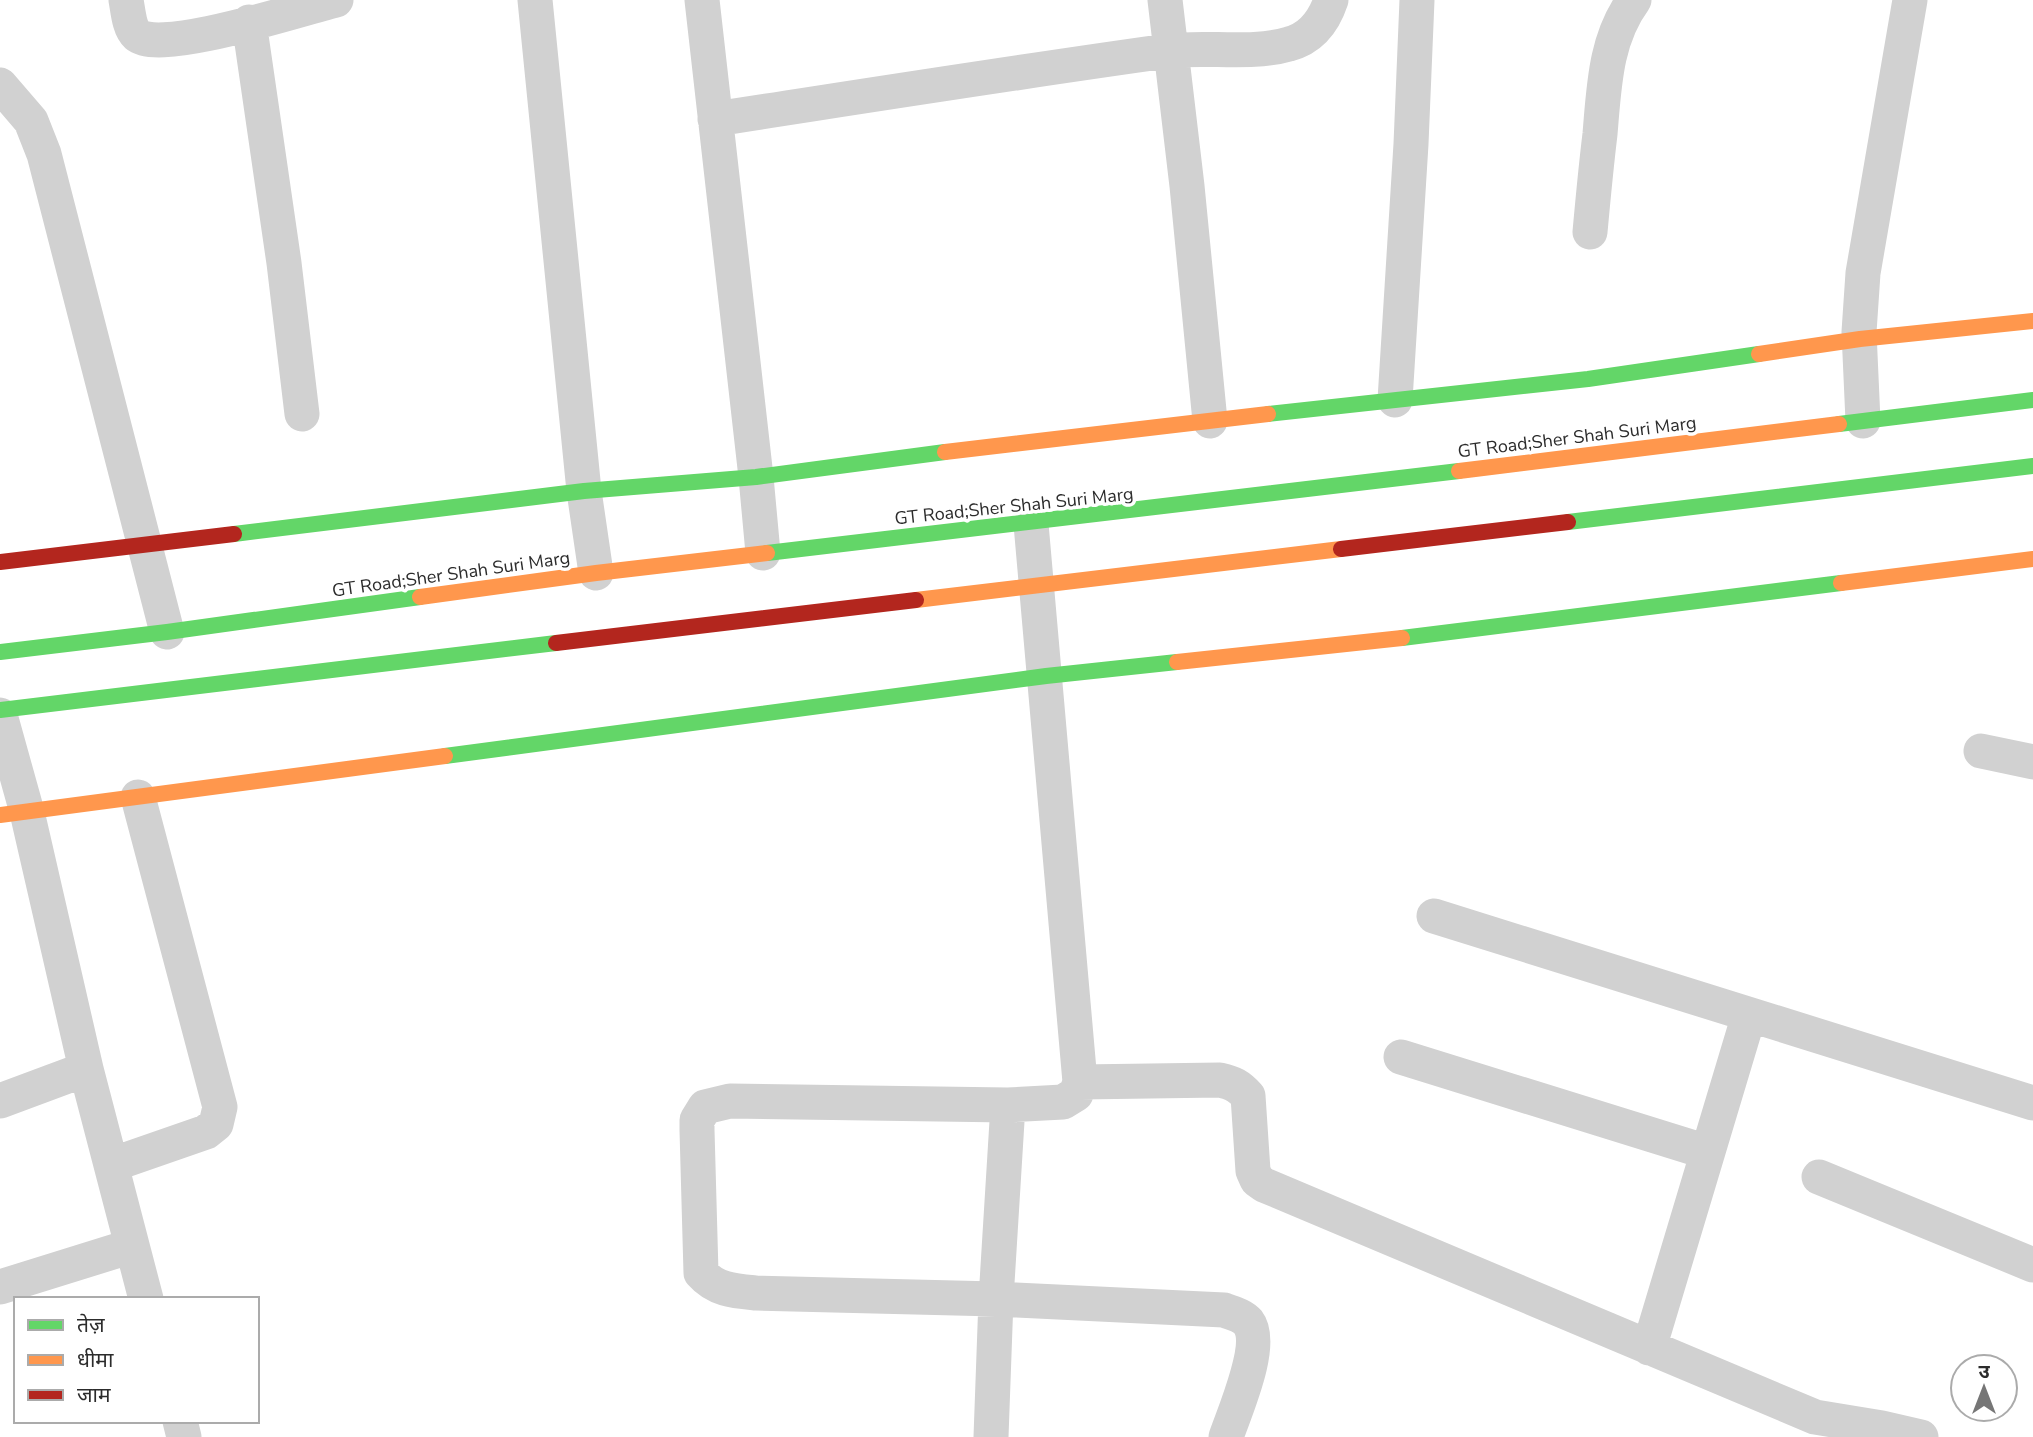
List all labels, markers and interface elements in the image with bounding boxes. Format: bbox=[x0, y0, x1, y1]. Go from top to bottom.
street label: GT Road;Sher Shah Suri Marg bbox=[1456, 410, 1698, 464]
street label: GT Road;Sher Shah Suri Marg bbox=[893, 482, 1135, 530]
street label: GT Road;Sher Shah Suri Marg bbox=[330, 545, 572, 603]
legend bbox=[14, 1297, 259, 1423]
text: तेज़ bbox=[77, 1311, 105, 1339]
text: धीमा bbox=[77, 1346, 114, 1374]
north arrow bbox=[1949, 1353, 2019, 1423]
text: उ bbox=[1978, 1359, 1990, 1385]
text: जाम bbox=[77, 1381, 111, 1409]

